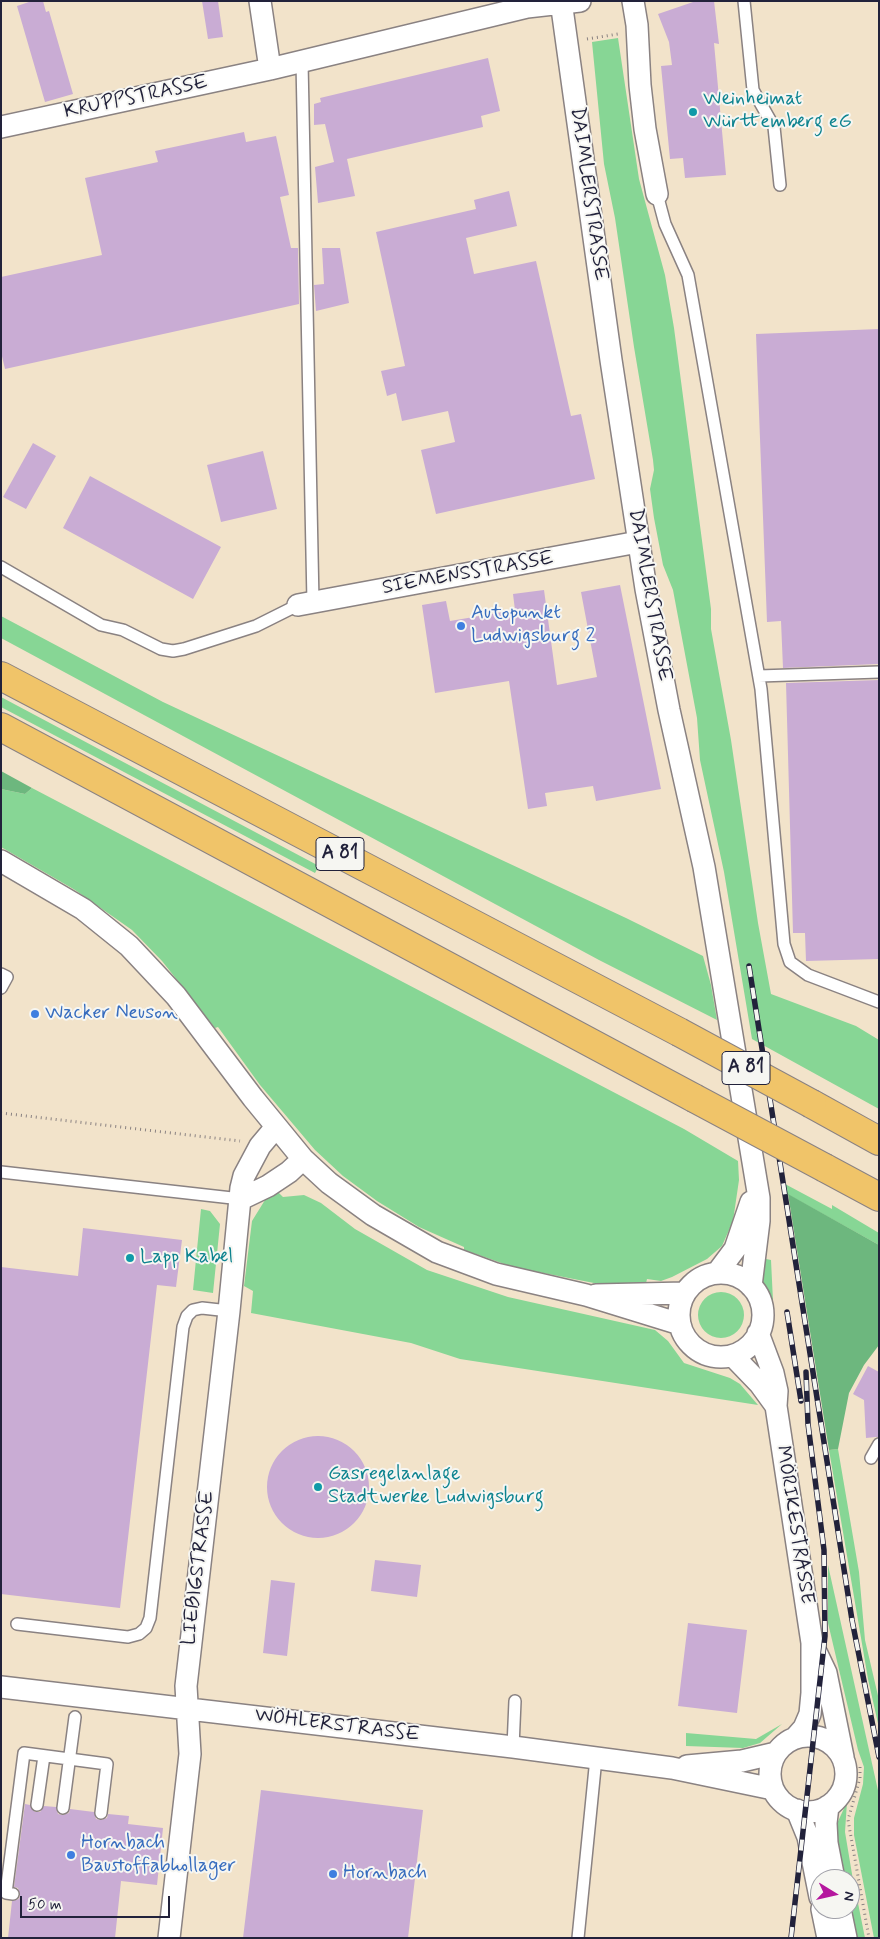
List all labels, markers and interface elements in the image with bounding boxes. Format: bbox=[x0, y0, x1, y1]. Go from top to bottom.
street label: KRUPPSTRASSE bbox=[62, 71, 210, 125]
place label: Weinheimat Württemberg eG bbox=[703, 88, 852, 135]
street label: DAIMLERSTRASSE bbox=[564, 106, 612, 282]
marker: Weinheimat Württemberg eG bbox=[687, 106, 699, 118]
street label: DAIMLERSTRASSE bbox=[622, 507, 676, 683]
street label: SIEMENSSTRASSE bbox=[380, 547, 556, 601]
place label: Autopunkt Ludwigsburg 2 bbox=[471, 602, 595, 649]
marker: Autopunkt Ludwigsburg 2 bbox=[455, 620, 467, 632]
road number: A 81 bbox=[316, 838, 364, 871]
place label: Wacker Neuson bbox=[45, 1002, 178, 1026]
marker: Wacker Neuson bbox=[29, 1008, 41, 1020]
road number: A 81 bbox=[722, 1052, 770, 1084]
place label: Lapp Kabel bbox=[140, 1246, 233, 1270]
marker: Lapp Kabel bbox=[124, 1252, 136, 1264]
street label: MÖRIKESTRASSE bbox=[770, 1444, 818, 1606]
place label: Gasregelanlage Stadtwerke Ludwigsburg bbox=[328, 1463, 544, 1510]
marker: Gasregelanlage Stadtwerke Ludwigsburg bbox=[312, 1481, 324, 1493]
street label: LIEBIGSTRASSE bbox=[178, 1489, 220, 1647]
street label: WÖHLERSTRASSE bbox=[253, 1704, 421, 1748]
place label: Hornbach Baustoffabhollager bbox=[81, 1832, 236, 1879]
marker: Hornbach Baustoffabhollager bbox=[65, 1849, 77, 1861]
place label: Hornbach bbox=[343, 1862, 427, 1886]
marker: Hornbach bbox=[327, 1868, 339, 1880]
north arrow bbox=[810, 1869, 860, 1919]
scale bar bbox=[22, 1886, 172, 1918]
text: N bbox=[839, 1890, 858, 1902]
text: 50 m bbox=[28, 1895, 62, 1915]

